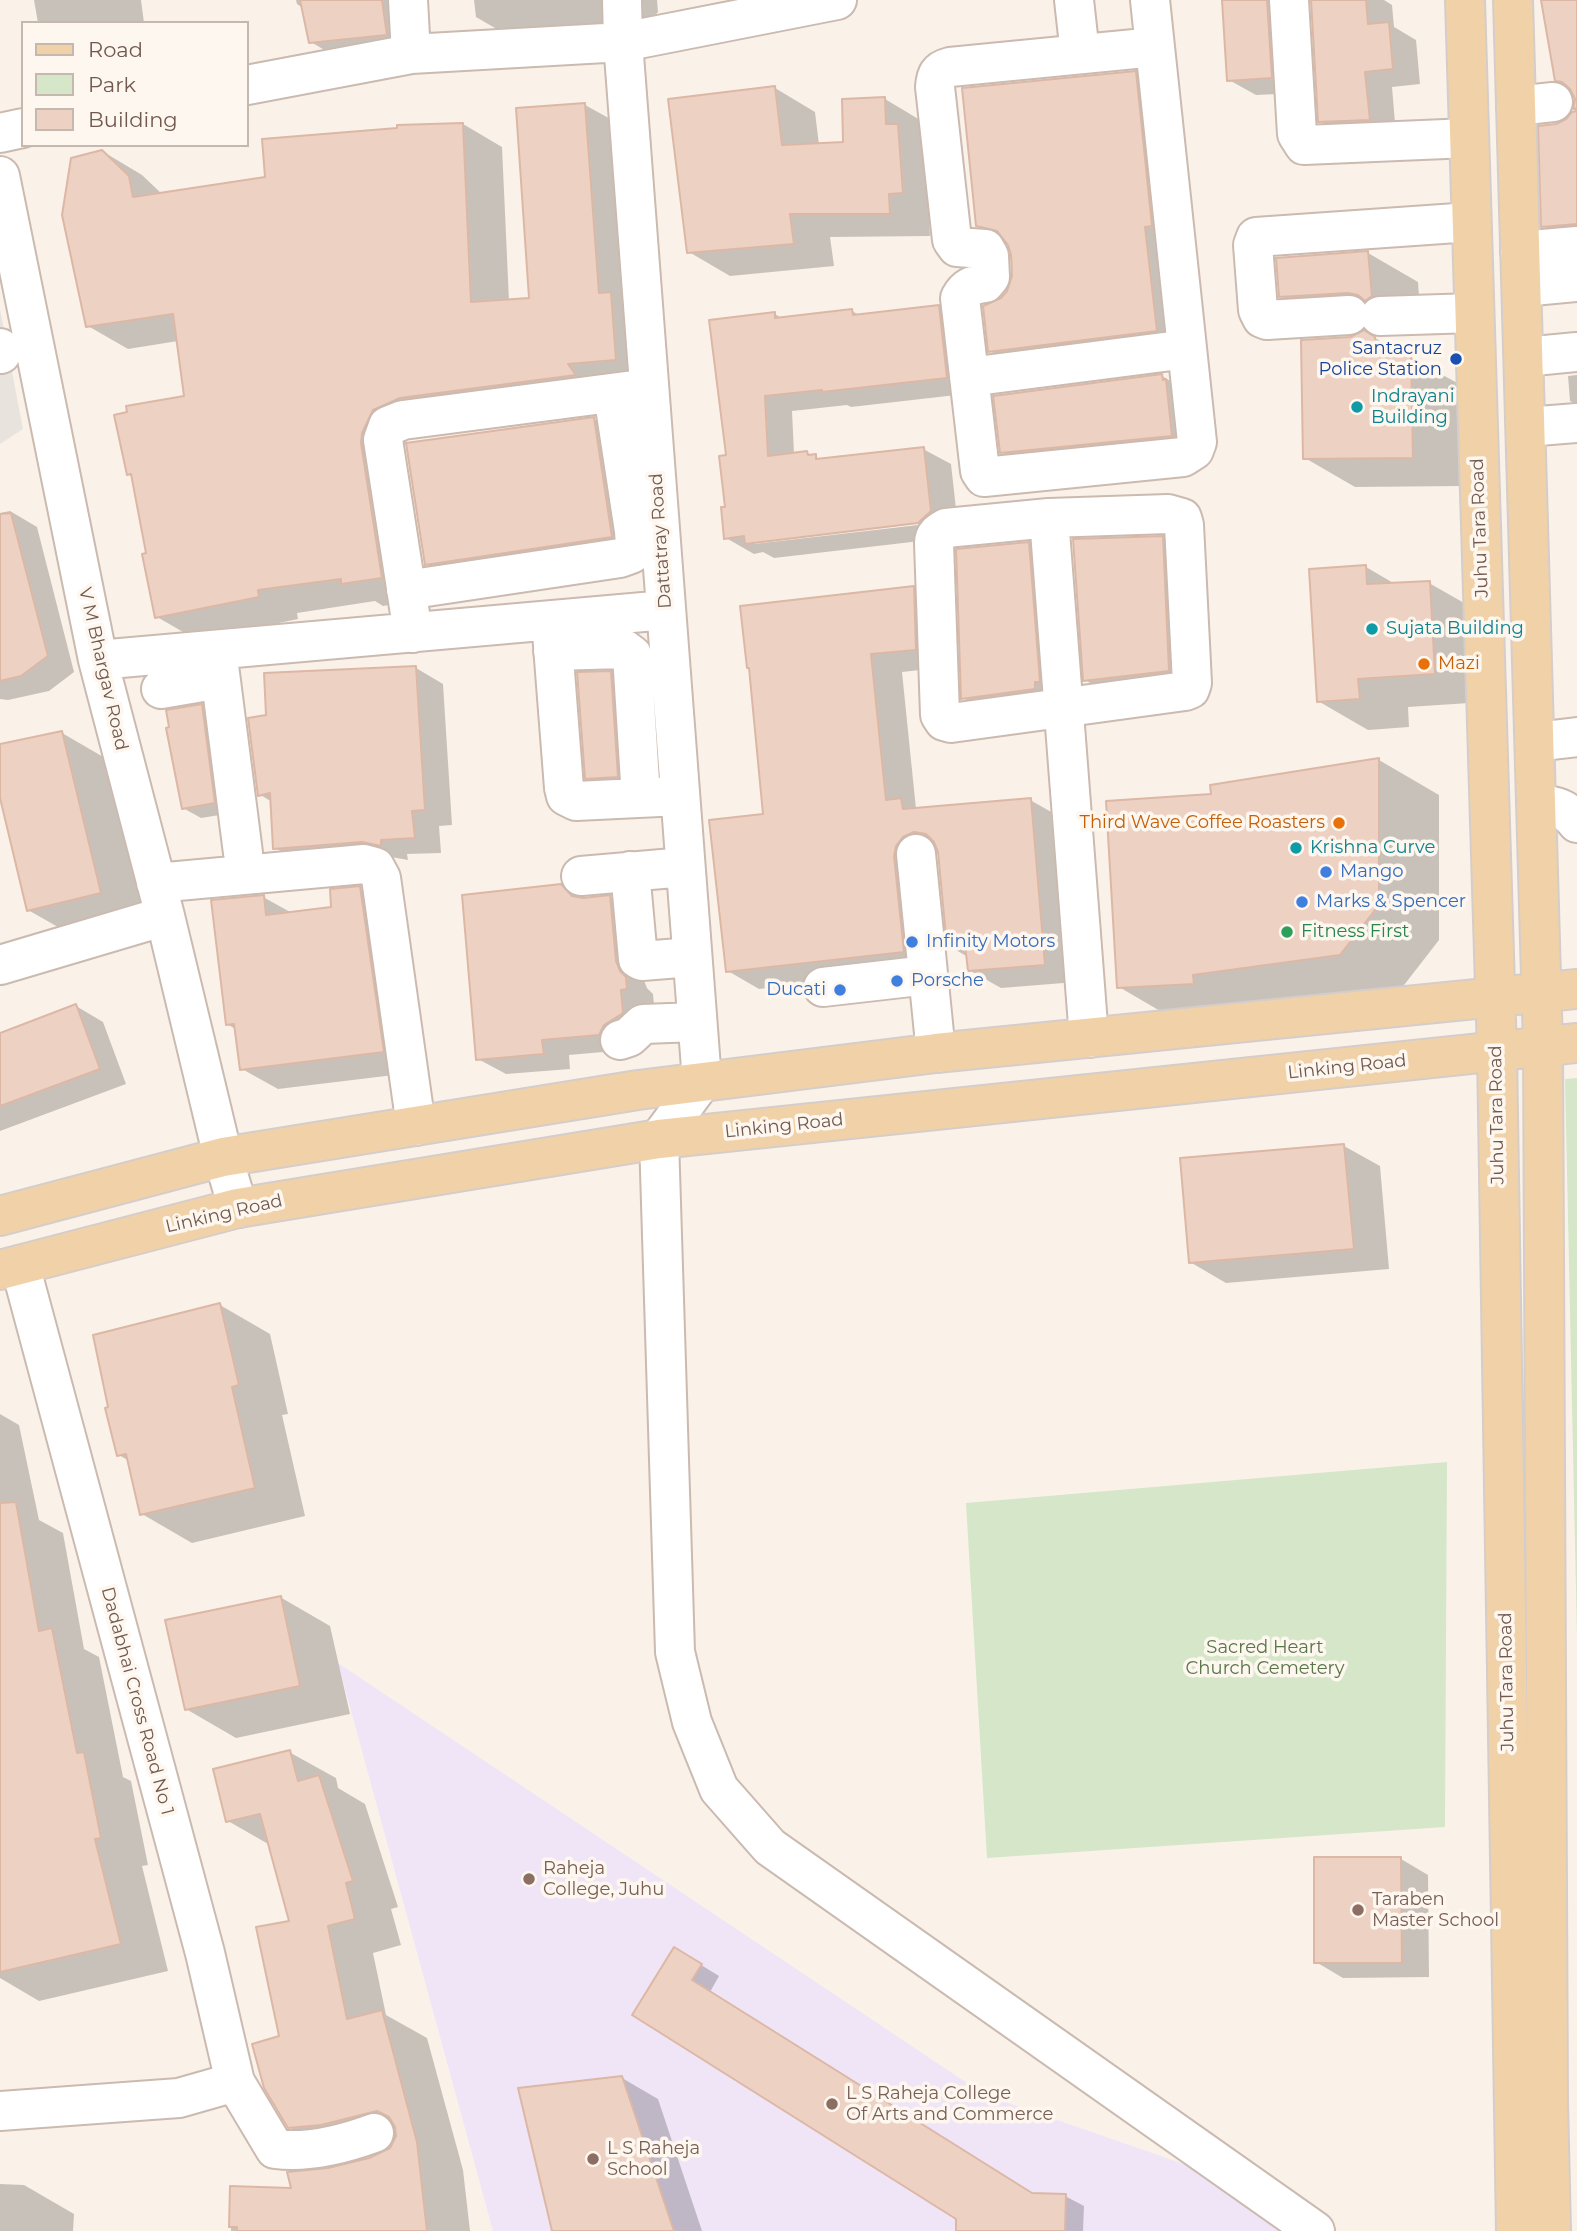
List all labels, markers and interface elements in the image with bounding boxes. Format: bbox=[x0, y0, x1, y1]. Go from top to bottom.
legend bbox=[21, 21, 248, 147]
text: Road bbox=[88, 37, 143, 62]
text: Park bbox=[88, 72, 136, 97]
text: Building bbox=[88, 107, 178, 132]
place label: Santacruz Police Station bbox=[1319, 338, 1442, 380]
marker: Santacruz Police Station bbox=[1448, 351, 1464, 367]
place label: Indrayani Building bbox=[1371, 386, 1455, 428]
marker: Indrayani Building bbox=[1349, 399, 1365, 415]
street label: Juhu Tara Road bbox=[1467, 458, 1493, 598]
street label: Dattatray Road bbox=[645, 473, 677, 609]
street label: V M Bhargav Road bbox=[74, 585, 132, 753]
place label: Sujata Building bbox=[1386, 618, 1524, 640]
marker: Sujata Building bbox=[1364, 621, 1380, 637]
place label: Mazi bbox=[1438, 653, 1480, 675]
marker: Mazi bbox=[1416, 656, 1432, 672]
place label: Third Wave Coffee Roasters bbox=[1080, 812, 1325, 834]
marker: Third Wave Coffee Roasters bbox=[1331, 815, 1347, 831]
place label: Krishna Curve bbox=[1310, 837, 1435, 859]
marker: Krishna Curve bbox=[1288, 840, 1304, 856]
place label: Mango bbox=[1340, 861, 1404, 883]
marker: Mango bbox=[1318, 864, 1334, 880]
place label: Marks & Spencer bbox=[1316, 891, 1466, 913]
marker: Marks & Spencer bbox=[1294, 894, 1310, 910]
place label: Fitness First bbox=[1301, 921, 1409, 943]
marker: Fitness First bbox=[1279, 924, 1295, 940]
place label: Infinity Motors bbox=[926, 931, 1055, 953]
marker: Infinity Motors bbox=[904, 934, 920, 950]
place label: Porsche bbox=[911, 970, 984, 992]
marker: Porsche bbox=[889, 973, 905, 989]
place label: Ducati bbox=[766, 979, 826, 1001]
marker: Ducati bbox=[832, 982, 848, 998]
street label: Juhu Tara Road bbox=[1485, 1045, 1509, 1185]
street label: Linking Road bbox=[1286, 1050, 1408, 1084]
street label: Linking Road bbox=[723, 1109, 845, 1143]
street label: Linking Road bbox=[163, 1190, 285, 1238]
street label: Dadabhai Cross Road No 1 bbox=[96, 1585, 178, 1817]
street label: Juhu Tara Road bbox=[1495, 1612, 1519, 1752]
park label: Sacred Heart Church Cemetery bbox=[1186, 1637, 1344, 1680]
place label: Raheja College, Juhu bbox=[543, 1858, 664, 1900]
marker: Raheja College, Juhu bbox=[521, 1871, 537, 1887]
place label: Taraben Master School bbox=[1372, 1889, 1499, 1932]
marker: Taraben Master School bbox=[1350, 1902, 1366, 1918]
place label: L S Raheja College Of Arts and Commerce bbox=[846, 2083, 1053, 2126]
marker: L S Raheja College Of Arts and Commerce bbox=[824, 2096, 840, 2112]
place label: L S Raheja School bbox=[607, 2138, 700, 2180]
marker: L S Raheja School bbox=[585, 2151, 601, 2167]

